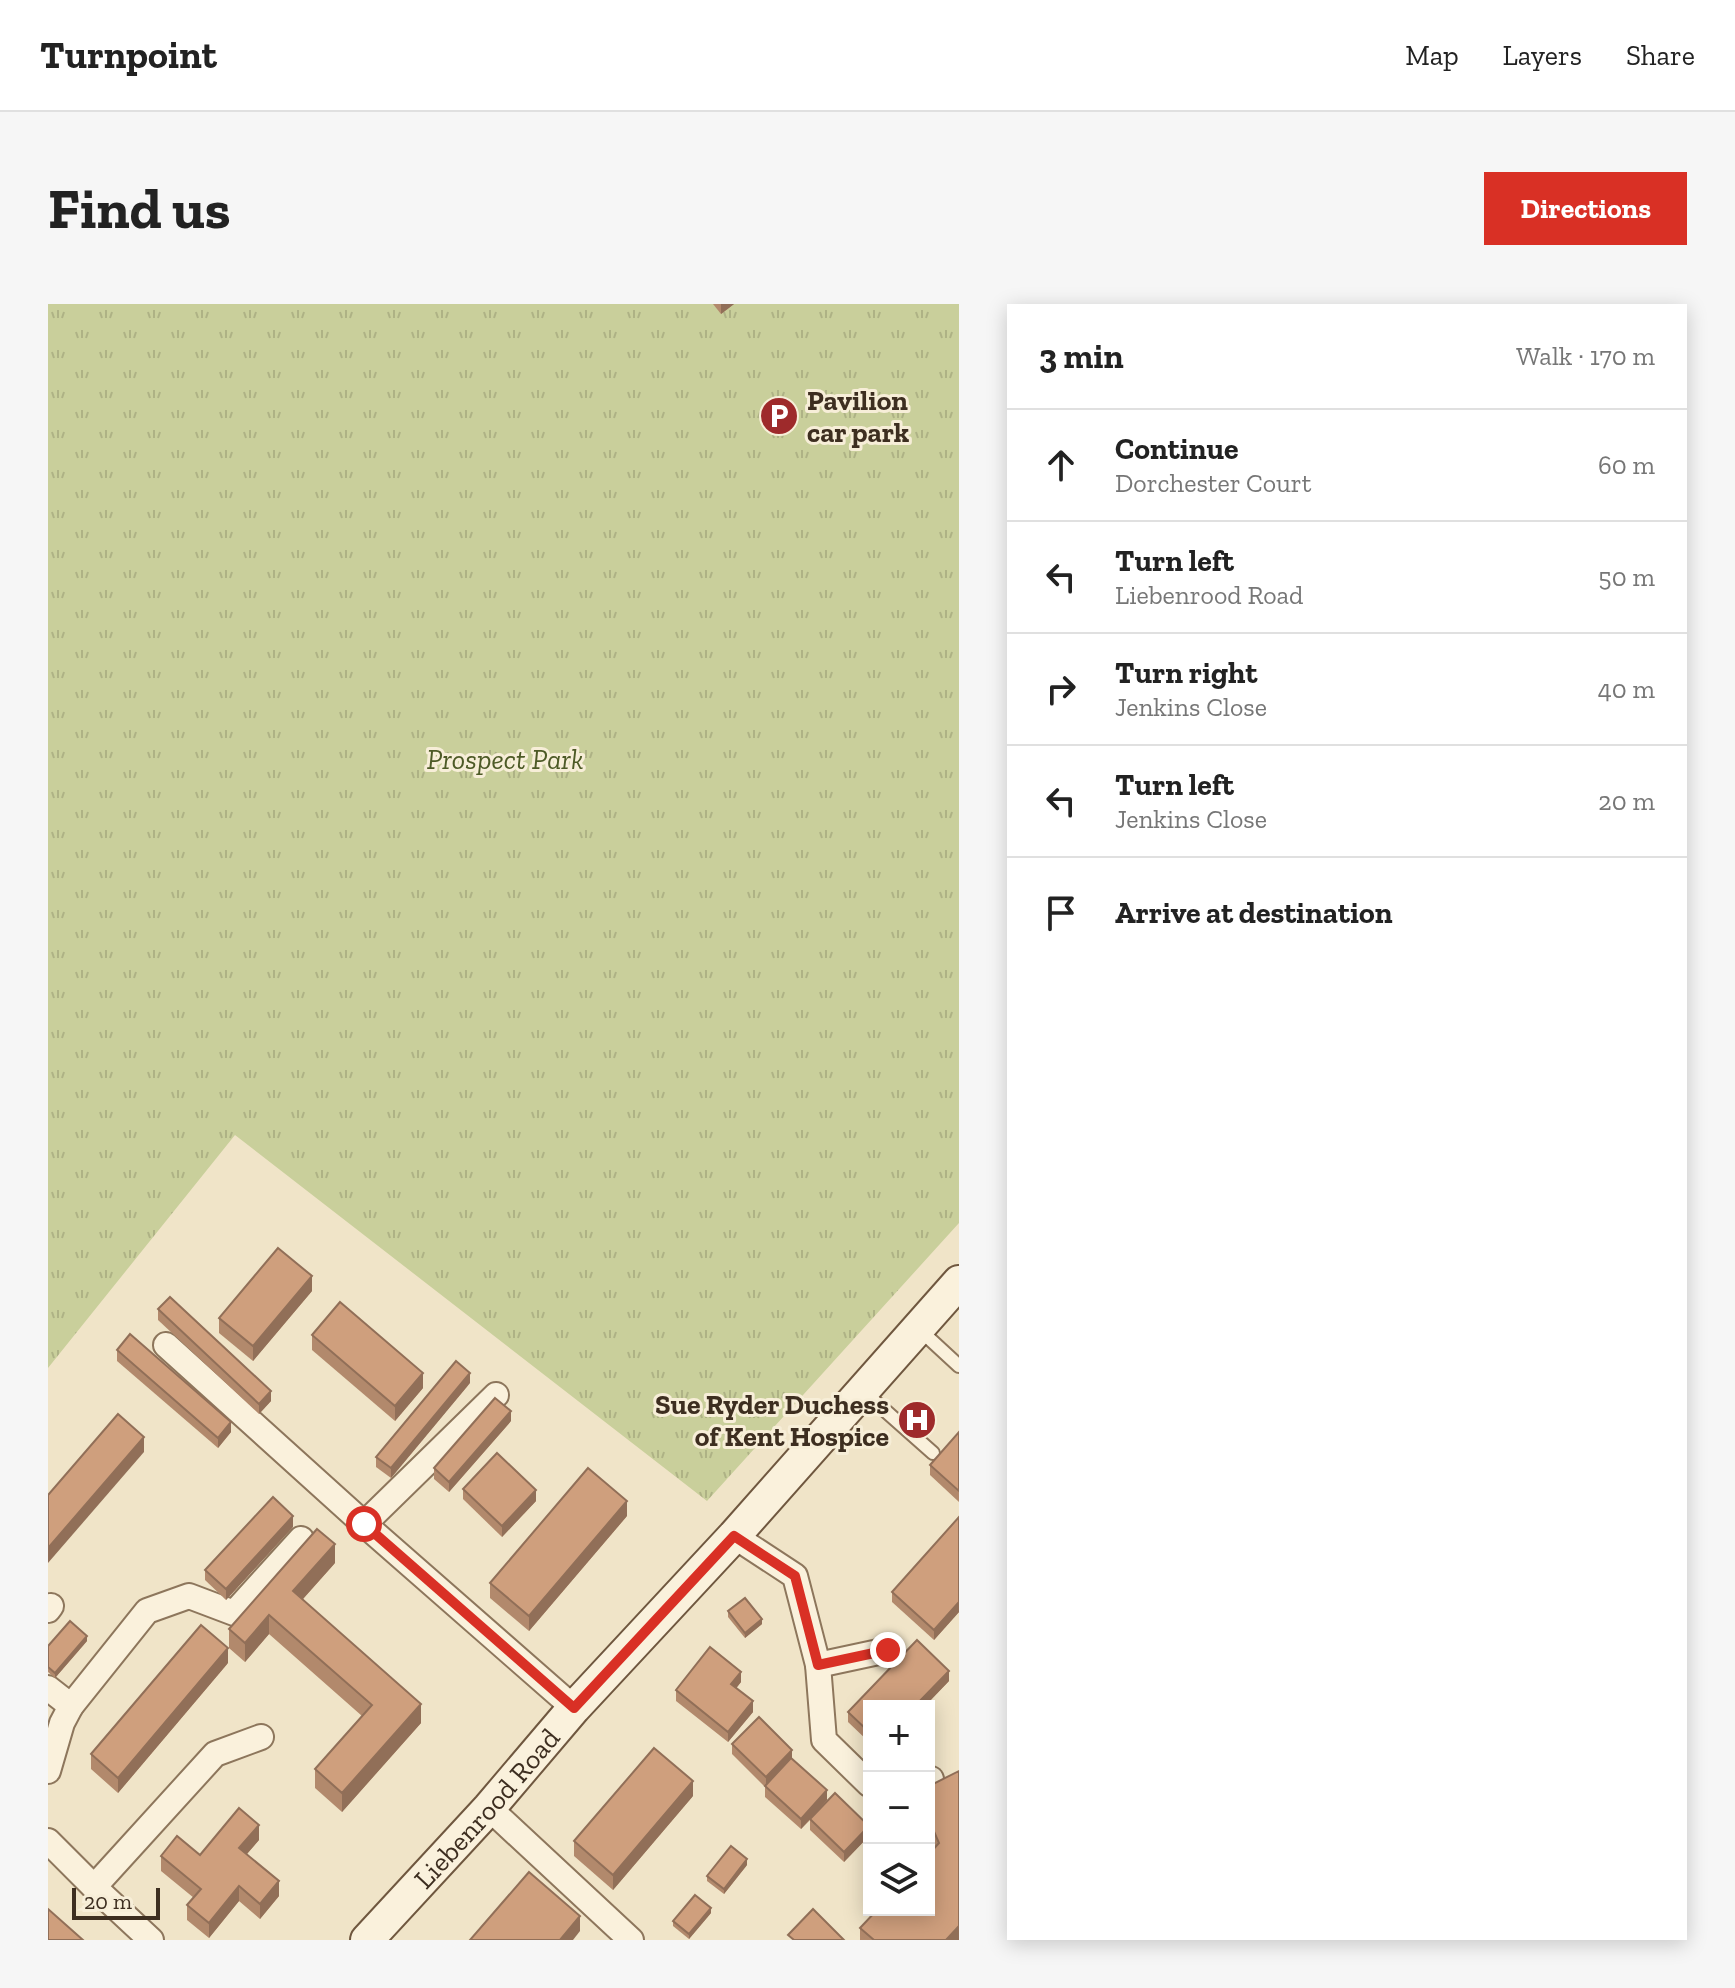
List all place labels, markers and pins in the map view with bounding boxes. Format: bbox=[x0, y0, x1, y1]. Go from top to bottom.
place label: Pavilion car park bbox=[807, 384, 910, 449]
parking icon: Pavilion car park bbox=[758, 395, 800, 437]
place label: Sue Ryder Duchess of Kent Hospice bbox=[655, 1388, 889, 1453]
hospital icon: Sue Ryder Duchess of Kent Hospice bbox=[896, 1399, 938, 1441]

